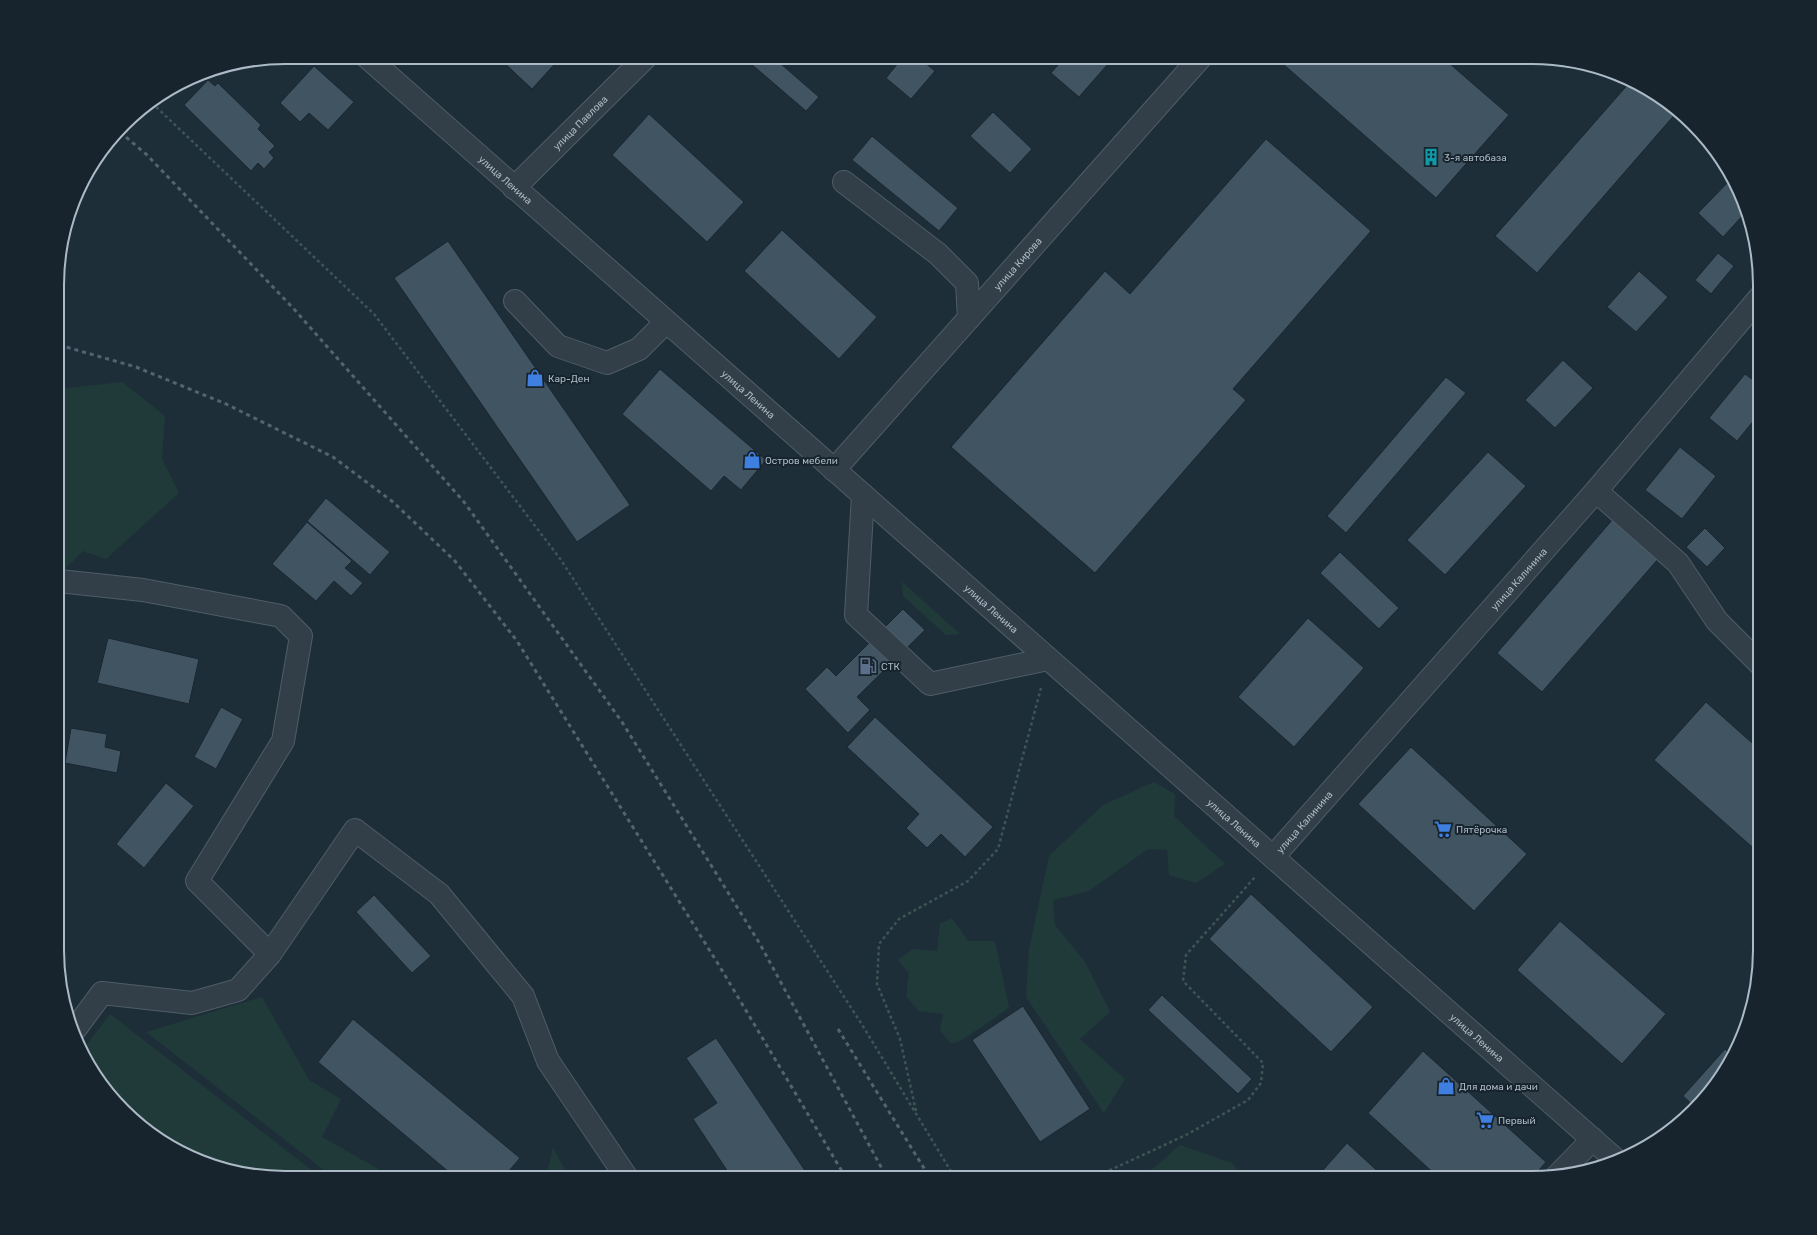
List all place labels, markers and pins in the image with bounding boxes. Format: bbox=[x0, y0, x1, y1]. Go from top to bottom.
building icon: 3-я автобаза bbox=[1421, 147, 1441, 167]
place label: 3-я автобаза bbox=[1444, 152, 1507, 164]
shop icon: Кар-Ден bbox=[525, 368, 545, 388]
place label: Кар-Ден bbox=[548, 373, 590, 385]
shop icon: Остров мебели bbox=[742, 450, 762, 470]
place label: Остров мебели bbox=[765, 455, 838, 467]
fuel station icon: СТК bbox=[858, 656, 878, 676]
place label: СТК bbox=[881, 661, 900, 673]
supermarket icon: Пятёрочка bbox=[1433, 819, 1453, 839]
place label: Пятёрочка bbox=[1456, 824, 1507, 836]
shop icon: Для дома и дачи bbox=[1436, 1076, 1456, 1096]
place label: Для дома и дачи bbox=[1459, 1081, 1538, 1093]
supermarket icon: Первый bbox=[1475, 1110, 1495, 1130]
place label: Первый bbox=[1498, 1115, 1535, 1127]

